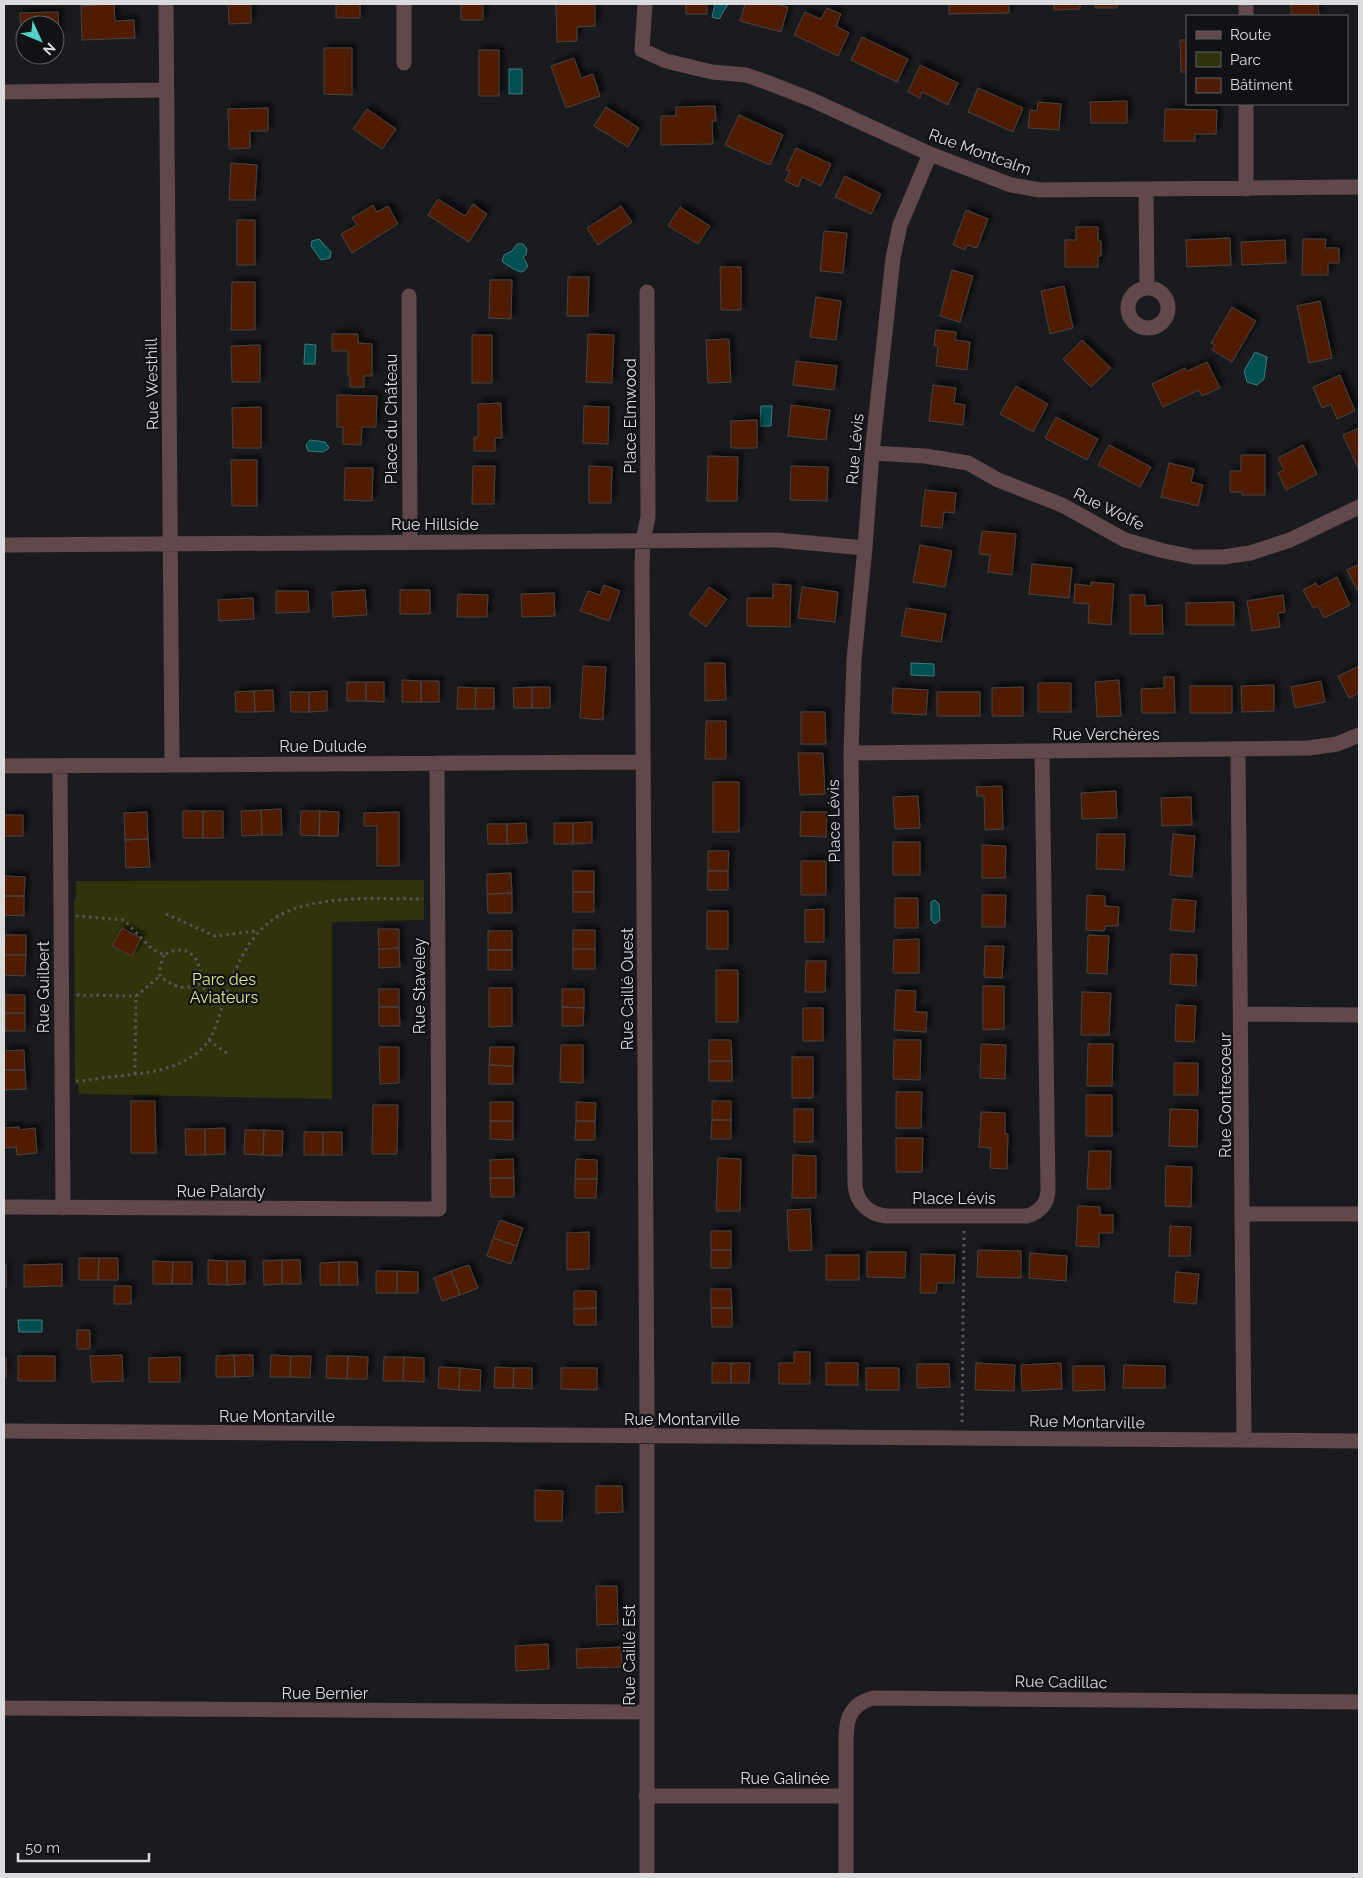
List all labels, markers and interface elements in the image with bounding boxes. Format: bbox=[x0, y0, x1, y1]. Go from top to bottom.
north arrow bbox=[15, 15, 65, 65]
legend bbox=[1186, 15, 1348, 105]
text: Route bbox=[1230, 26, 1271, 44]
text: N bbox=[40, 40, 59, 58]
text: Parc bbox=[1230, 51, 1261, 69]
text: Bâtiment bbox=[1230, 76, 1293, 94]
street label: Rue Montcalm bbox=[926, 125, 1034, 179]
street label: Rue Westhill bbox=[142, 337, 162, 430]
street label: Place du Château bbox=[382, 354, 401, 484]
street label: Place Elmwood bbox=[621, 358, 640, 474]
street label: Rue Lévis bbox=[842, 412, 868, 485]
street label: Rue Wolfe bbox=[1070, 484, 1148, 534]
street label: Rue Hillside bbox=[391, 515, 479, 534]
street label: Rue Verchères bbox=[1052, 725, 1160, 744]
street label: Rue Dulude bbox=[279, 737, 367, 756]
street label: Place Lévis bbox=[824, 779, 844, 863]
street label: Rue Caillé Ouest bbox=[618, 927, 637, 1050]
street label: Rue Staveley bbox=[410, 937, 429, 1034]
street label: Rue Guilbert bbox=[34, 940, 53, 1033]
park label: Parc des Aviateurs bbox=[190, 970, 258, 1007]
street label: Rue Contrecoeur bbox=[1216, 1032, 1235, 1158]
street label: Rue Palardy bbox=[177, 1182, 266, 1201]
street label: Place Lévis bbox=[912, 1189, 996, 1208]
street label: Rue Montarville bbox=[219, 1407, 335, 1426]
street label: Rue Montarville bbox=[624, 1410, 740, 1429]
street label: Rue Montarville bbox=[1029, 1411, 1145, 1433]
street label: Rue Caillé Est bbox=[620, 1604, 639, 1706]
street label: Rue Cadillac bbox=[1015, 1672, 1108, 1692]
street label: Rue Bernier bbox=[282, 1684, 369, 1703]
street label: Rue Galinée bbox=[740, 1769, 830, 1788]
scale bar bbox=[18, 1830, 149, 1862]
text: 50 m bbox=[25, 1839, 60, 1857]

